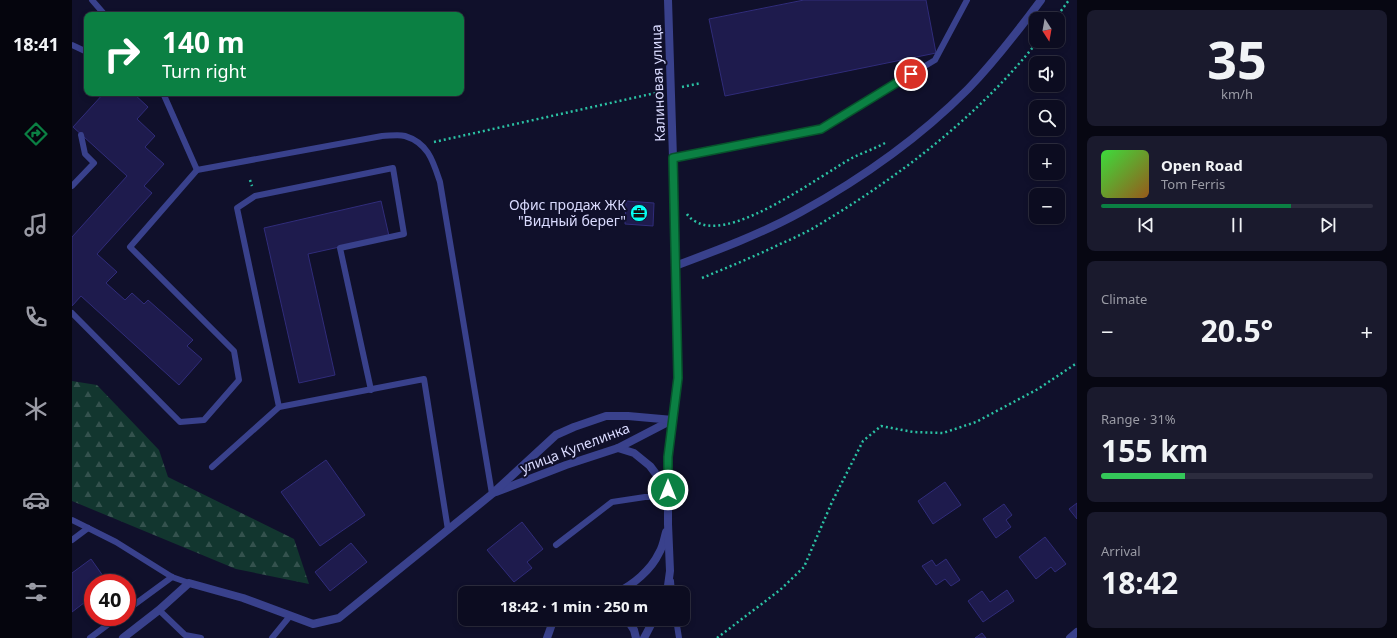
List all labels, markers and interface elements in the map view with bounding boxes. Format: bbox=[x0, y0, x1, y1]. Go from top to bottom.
north arrow bbox=[1029, 12, 1065, 48]
map controls bbox=[1029, 12, 1065, 224]
text: 140 m bbox=[162, 23, 245, 61]
text: 35 bbox=[1207, 23, 1267, 94]
street label: Калиновая улица bbox=[646, 24, 669, 142]
icon: right bbox=[96, 28, 148, 80]
text: 18:41 bbox=[13, 32, 59, 56]
button: sound bbox=[1029, 56, 1065, 92]
pin bbox=[894, 57, 928, 91]
text: Turn right bbox=[162, 59, 246, 83]
icon: arrive bbox=[900, 63, 922, 85]
text: km/h bbox=[1221, 85, 1253, 103]
button: search bbox=[1029, 100, 1065, 136]
icon: directions bbox=[22, 120, 50, 148]
button: + bbox=[1029, 144, 1065, 180]
text: Open Road bbox=[1161, 155, 1243, 175]
text: Tom Ferris bbox=[1161, 175, 1225, 193]
button: − bbox=[1029, 188, 1065, 224]
place label: Офис продаж ЖК "Видный берег" bbox=[509, 195, 626, 230]
office icon: Офис продаж ЖК "Видный берег" bbox=[629, 203, 649, 223]
icon: music bbox=[22, 211, 50, 239]
icon: previous bbox=[1135, 214, 1157, 236]
icon: pause bbox=[1226, 214, 1248, 236]
icon: next bbox=[1317, 214, 1339, 236]
text: Climate bbox=[1101, 290, 1147, 308]
icon: phone bbox=[22, 303, 50, 331]
text: 20.5° bbox=[1201, 310, 1273, 351]
text: − bbox=[1101, 316, 1114, 346]
text: + bbox=[1360, 316, 1373, 346]
icon: climate bbox=[22, 395, 50, 423]
text: Range · 31% bbox=[1101, 410, 1176, 428]
street label: улица Купелинка bbox=[517, 418, 632, 477]
text: 155 km bbox=[1101, 430, 1208, 471]
position arrow bbox=[647, 469, 689, 511]
icon: car bbox=[22, 486, 50, 514]
text: Arrival bbox=[1101, 542, 1141, 560]
text: 18:42 bbox=[1101, 562, 1178, 603]
speed limit sign: 40 bbox=[84, 574, 136, 626]
icon: filters bbox=[22, 578, 50, 606]
text: 18:42 · 1 min · 250 m bbox=[500, 596, 648, 616]

